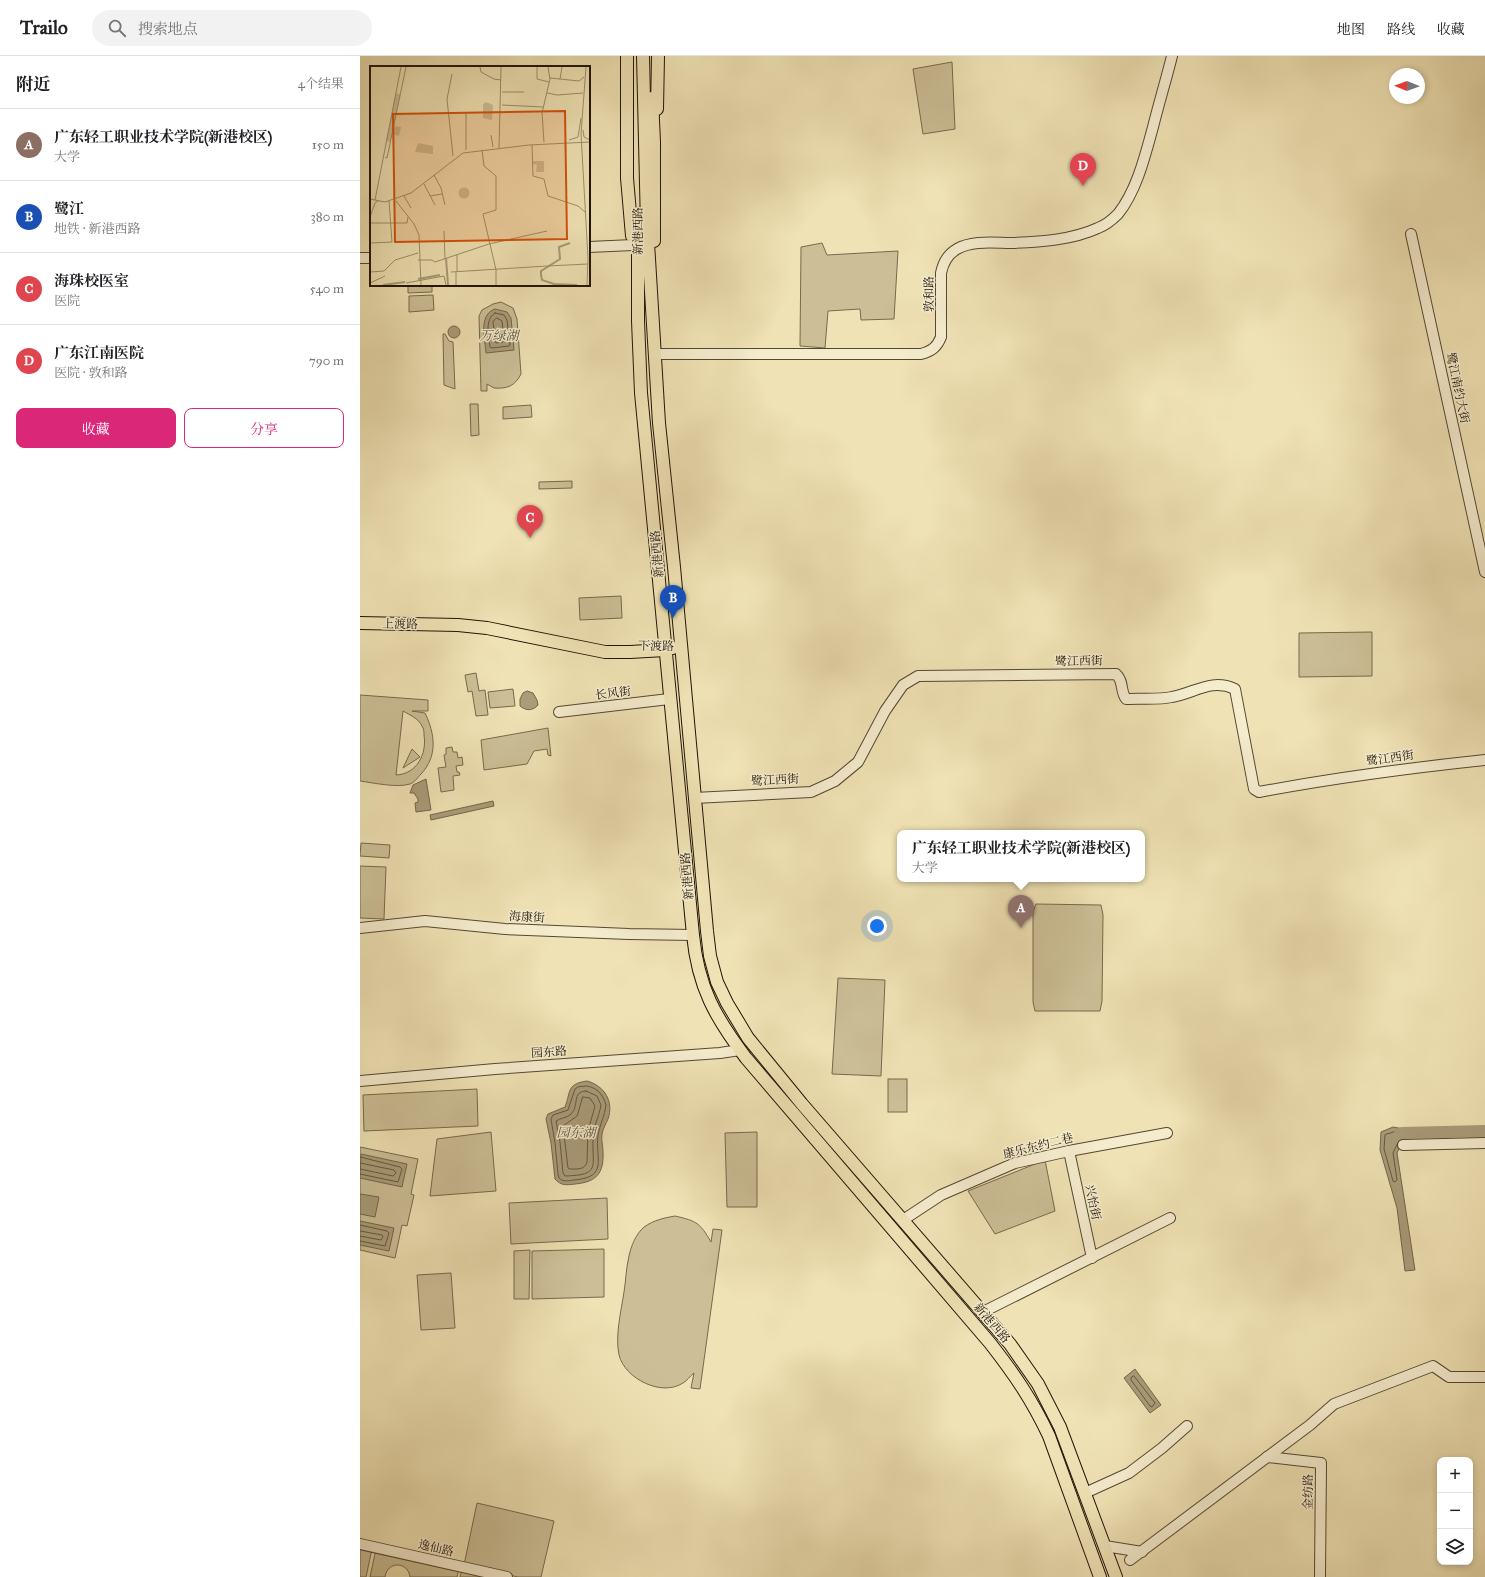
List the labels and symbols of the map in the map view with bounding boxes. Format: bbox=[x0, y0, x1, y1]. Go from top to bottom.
inset map bbox=[370, 66, 590, 286]
north arrow bbox=[1389, 68, 1425, 104]
pin: D bbox=[1070, 153, 1096, 186]
street label: 新港西路 bbox=[631, 207, 645, 255]
street label: 敦和路 bbox=[922, 276, 936, 312]
water label: 万绿湖 bbox=[479, 328, 520, 344]
street label: 鹭江南约大街 bbox=[1444, 351, 1473, 426]
pin: C bbox=[517, 505, 543, 538]
street label: 新港西路 bbox=[648, 529, 666, 579]
pin: B bbox=[660, 585, 686, 618]
street label: 上渡路 bbox=[382, 617, 418, 631]
street label: 下渡路 bbox=[638, 639, 674, 653]
street label: 鹭江西街 bbox=[1055, 654, 1104, 668]
street label: 长风街 bbox=[594, 684, 633, 702]
street label: 鹭江西街 bbox=[1365, 748, 1416, 768]
street label: 鹭江西街 bbox=[751, 772, 800, 788]
street label: 新港西路 bbox=[678, 851, 696, 901]
pin: A bbox=[1008, 895, 1034, 928]
street label: 海康街 bbox=[509, 909, 546, 925]
your location bbox=[867, 916, 887, 936]
street label: 园东路 bbox=[531, 1044, 567, 1060]
water label: 园东湖 bbox=[556, 1125, 597, 1141]
street label: 康乐东约二巷 bbox=[1001, 1130, 1075, 1162]
street label: 兴怡街 bbox=[1082, 1183, 1104, 1222]
street label: 新港西路 bbox=[971, 1300, 1013, 1346]
street label: 金纺路 bbox=[1301, 1474, 1315, 1510]
street label: 逸仙路 bbox=[417, 1537, 455, 1559]

